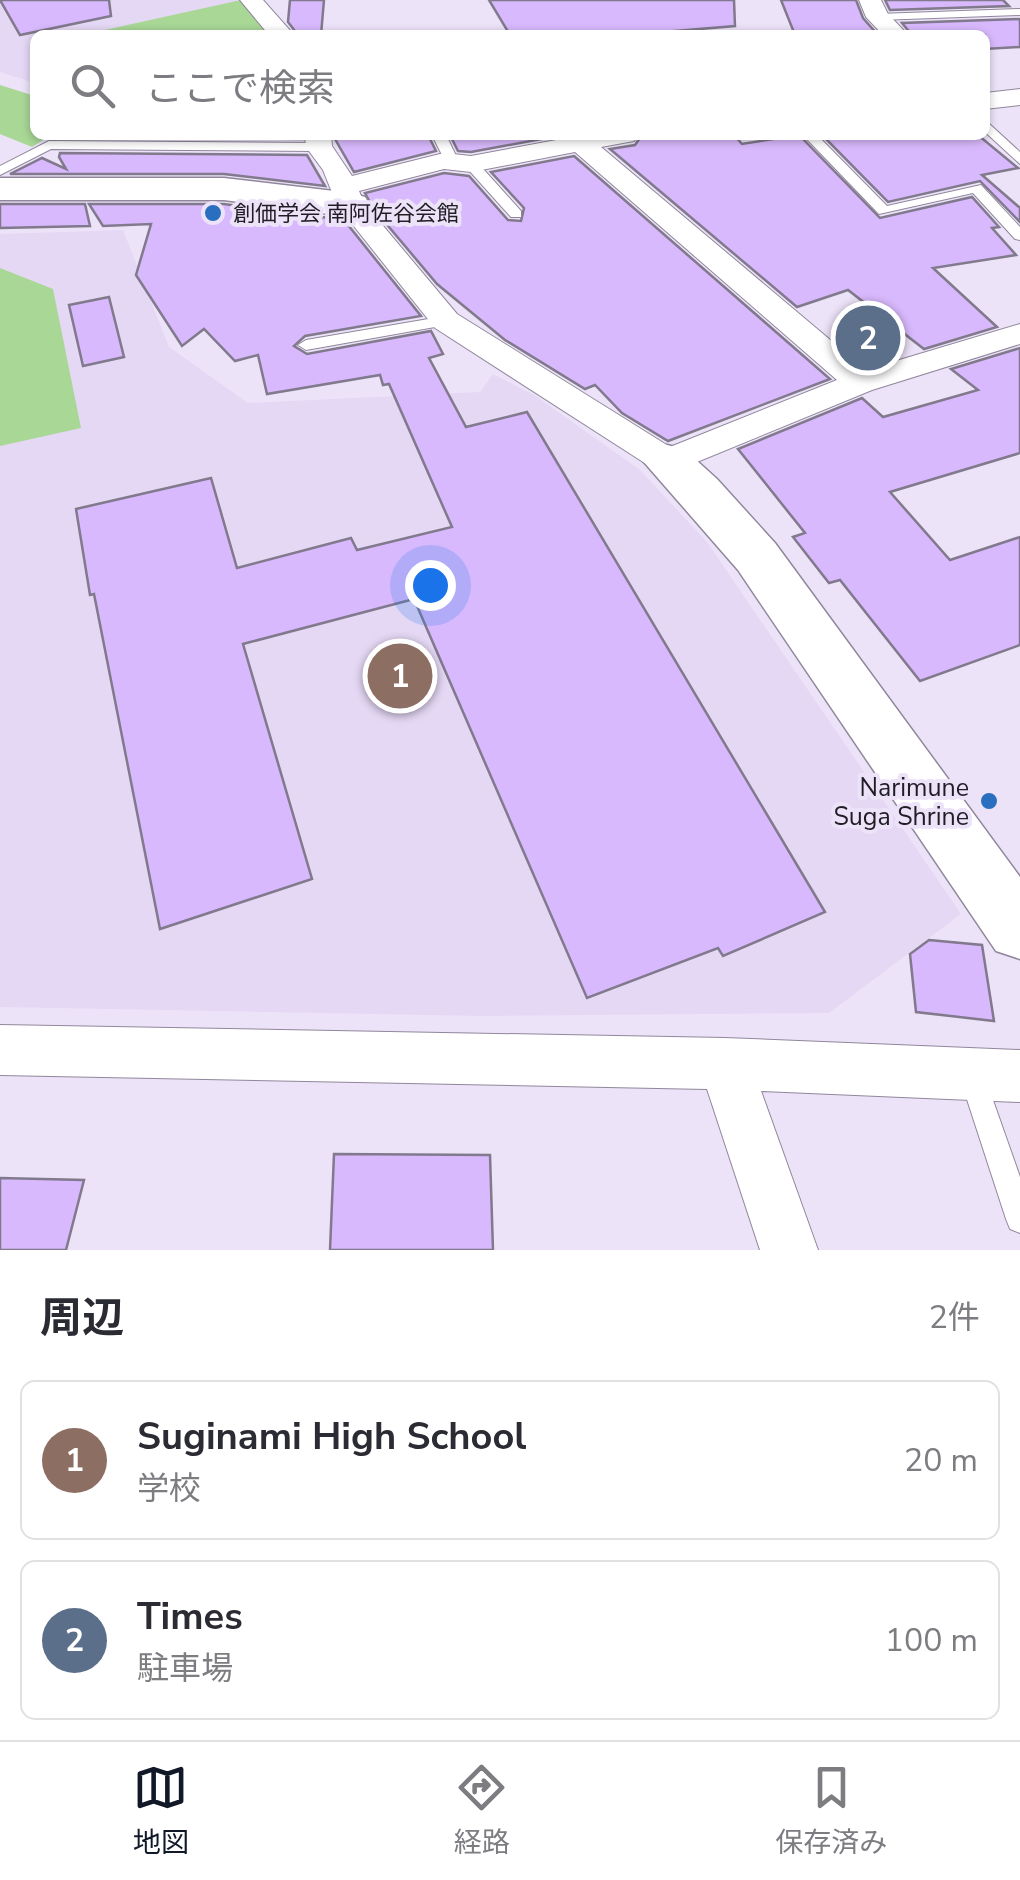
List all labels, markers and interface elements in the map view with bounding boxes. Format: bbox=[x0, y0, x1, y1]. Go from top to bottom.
search box bbox=[30, 30, 990, 140]
icon: search bbox=[65, 58, 120, 113]
text: ここで検索 bbox=[145, 63, 335, 114]
place label: 創価学会 南阿佐谷会館 bbox=[233, 199, 459, 229]
marker: 創価学会 南阿佐谷会館 bbox=[202, 202, 224, 224]
pin: 2 bbox=[836, 300, 900, 376]
your location bbox=[405, 560, 456, 611]
pin: 1 bbox=[368, 638, 432, 714]
place label: Narimune Suga Shrine bbox=[833, 771, 969, 834]
marker: Narimune Suga Shrine bbox=[978, 790, 1000, 812]
text: 周辺 bbox=[40, 1290, 124, 1347]
text: 2件 bbox=[929, 1296, 980, 1339]
text: Suginami High School bbox=[137, 1411, 526, 1462]
text: 1 bbox=[65, 1439, 84, 1482]
text: 20 m bbox=[904, 1439, 978, 1482]
text: 学校 bbox=[137, 1467, 201, 1510]
text: Times bbox=[137, 1591, 243, 1642]
text: 2 bbox=[65, 1619, 84, 1662]
text: 100 m bbox=[885, 1619, 978, 1662]
text: 駐車場 bbox=[137, 1647, 233, 1690]
tab: 地図 bbox=[133, 1760, 189, 1862]
tab: 経路 bbox=[454, 1760, 510, 1862]
tab: 保存済み bbox=[775, 1760, 887, 1862]

